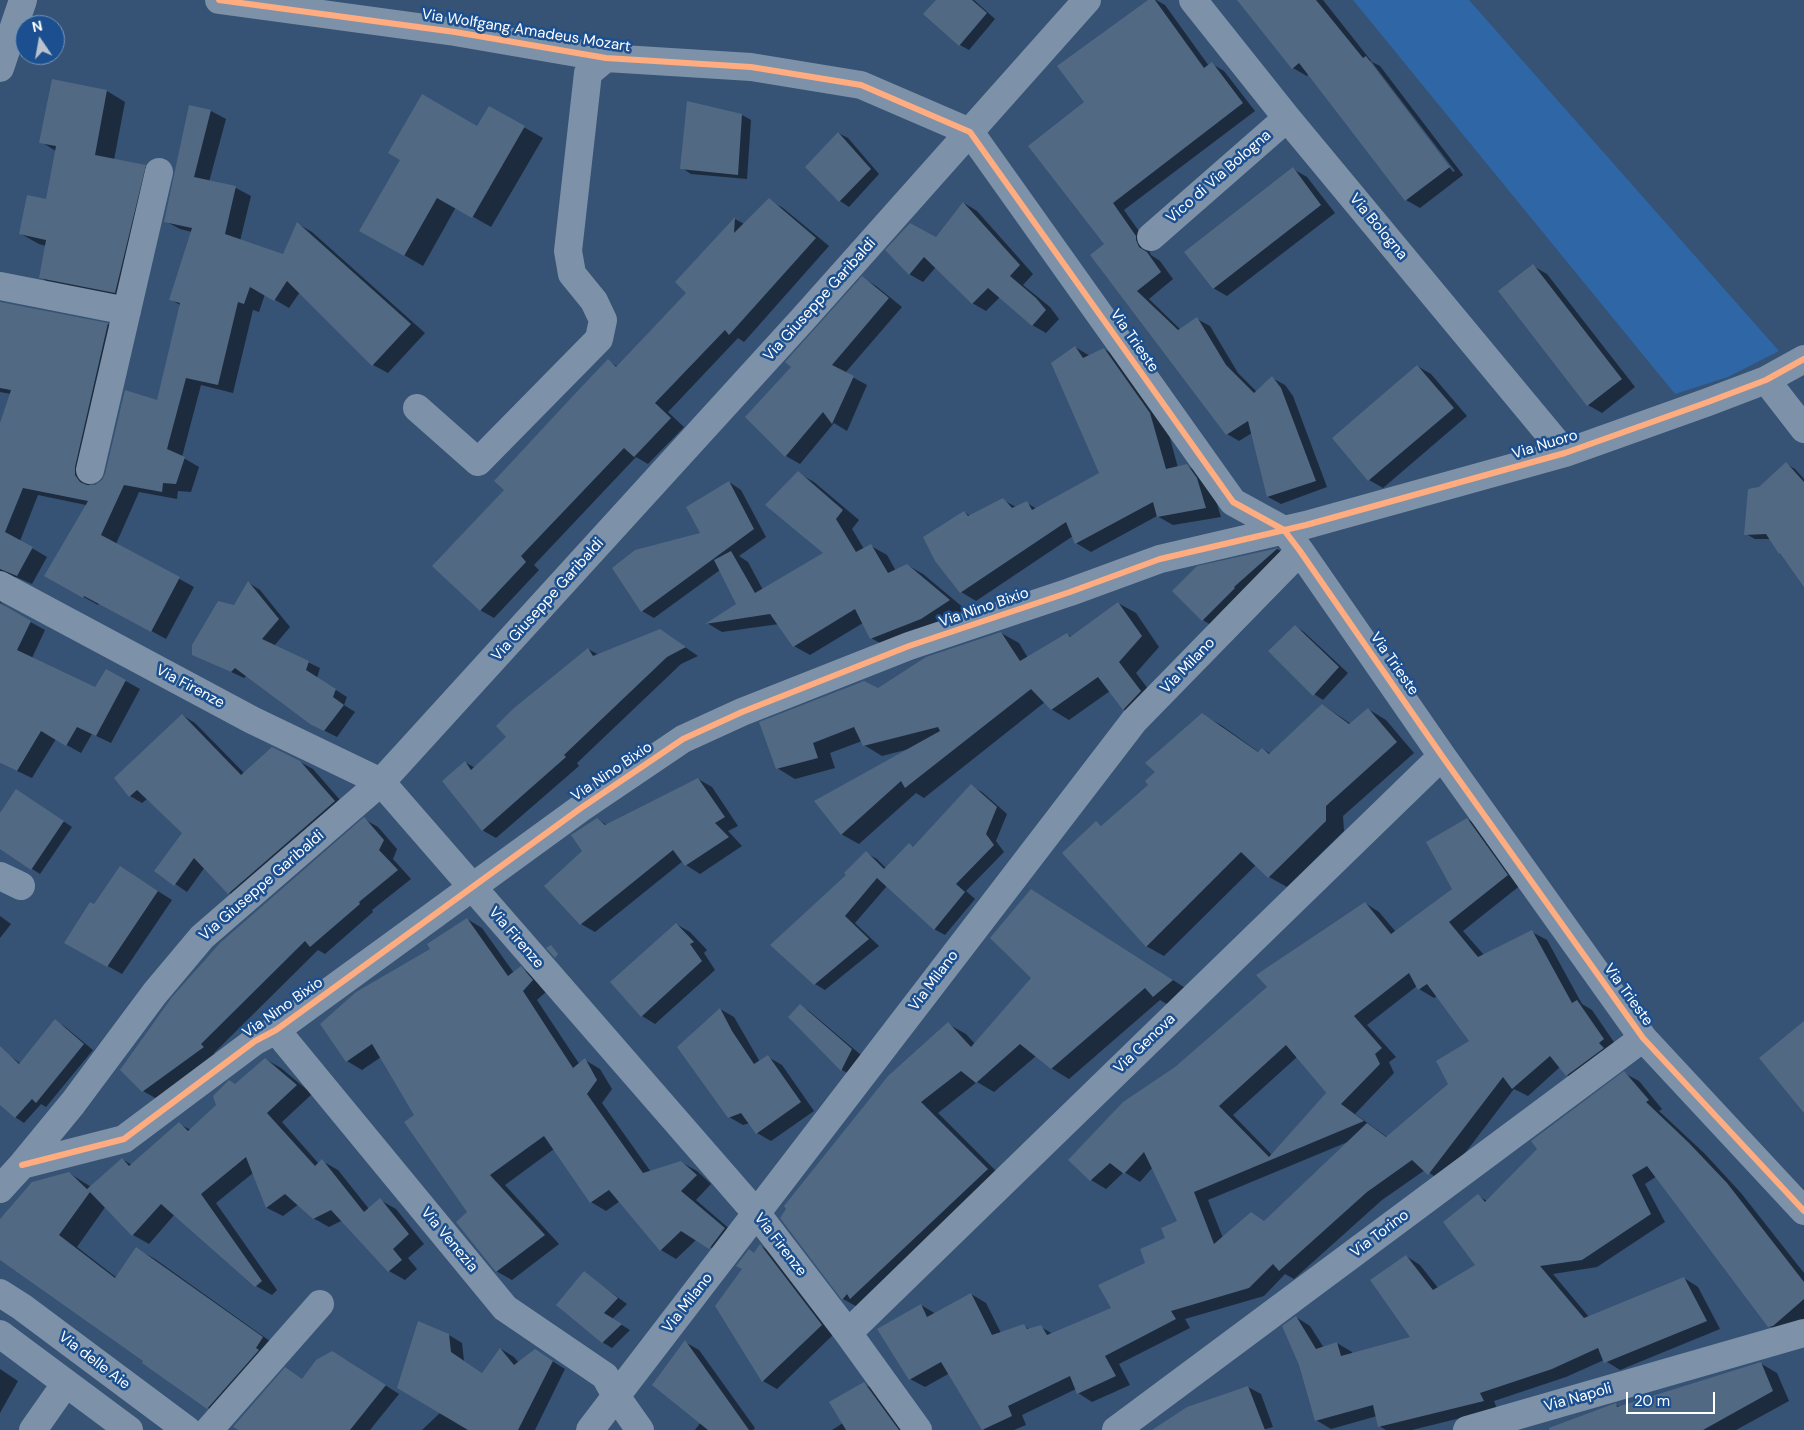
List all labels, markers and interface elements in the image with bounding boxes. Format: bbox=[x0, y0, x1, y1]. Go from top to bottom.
street label: Via Wolfgang Amadeus Mozart bbox=[420, 6, 632, 56]
north arrow bbox=[15, 15, 65, 65]
text: N bbox=[30, 16, 44, 36]
street label: Vico di Via Bologna bbox=[1163, 127, 1275, 227]
street label: Via Bologna bbox=[1345, 190, 1411, 264]
street label: Via Giuseppe Garibaldi bbox=[760, 235, 880, 365]
street label: Via Trieste bbox=[1106, 306, 1162, 376]
street label: Via Nuoro bbox=[1510, 426, 1580, 464]
street label: Via Giuseppe Garibaldi bbox=[488, 535, 608, 665]
street label: Via Nino Bixio bbox=[937, 584, 1031, 632]
street label: Via Trieste bbox=[1366, 629, 1422, 699]
street label: Via Milano bbox=[1157, 634, 1219, 698]
street label: Via Firenze bbox=[153, 661, 227, 713]
street label: Via Nino Bixio bbox=[568, 738, 656, 806]
street label: Via Giuseppe Garibaldi bbox=[196, 827, 328, 945]
street label: Via Firenze bbox=[485, 904, 547, 972]
street label: Via Milano bbox=[905, 947, 963, 1015]
street label: Via Trieste bbox=[1599, 960, 1657, 1030]
street label: Via Nino Bixio bbox=[239, 974, 327, 1042]
street label: Via Genova bbox=[1111, 1010, 1179, 1078]
street label: Via Venezia bbox=[417, 1204, 481, 1276]
street label: Via Torino bbox=[1347, 1206, 1413, 1262]
street label: Via Firenze bbox=[750, 1210, 810, 1280]
street label: Via Milano bbox=[659, 1269, 717, 1337]
street label: Via delle Aie bbox=[55, 1328, 133, 1394]
street label: Via Napoli bbox=[1542, 1380, 1614, 1416]
scale bar bbox=[1629, 1382, 1718, 1414]
text: 20 m bbox=[1634, 1391, 1670, 1411]

